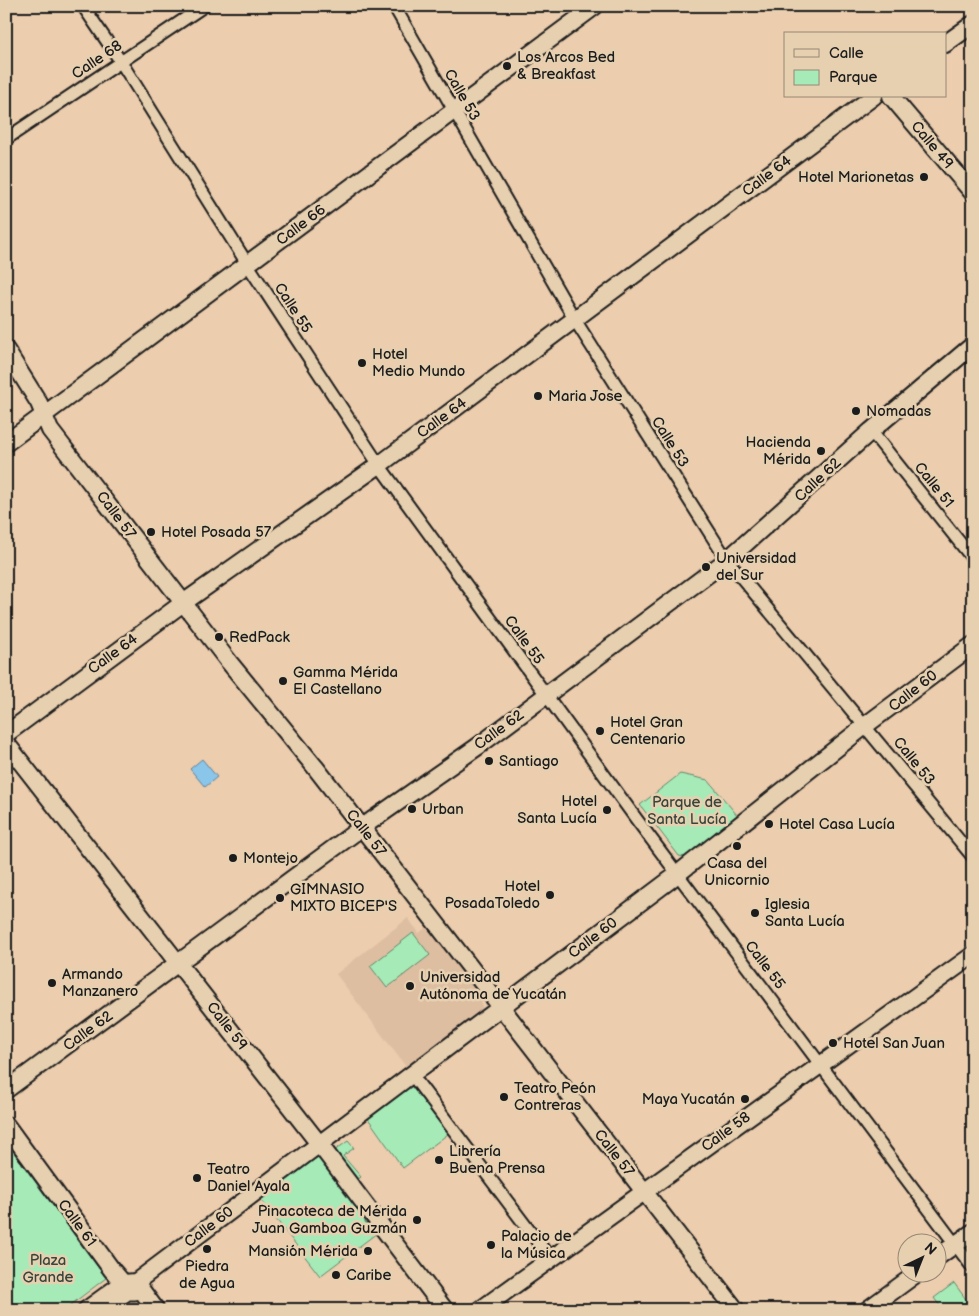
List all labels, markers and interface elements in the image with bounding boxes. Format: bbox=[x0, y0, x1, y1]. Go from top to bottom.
legend bbox=[784, 32, 946, 98]
street label: Calle 68 bbox=[68, 36, 126, 84]
text: Calle bbox=[829, 44, 864, 63]
place label: Los Arcos Bed & Breakfast bbox=[517, 48, 615, 84]
marker: Los Arcos Bed & Breakfast bbox=[501, 60, 513, 72]
street label: Calle 53 bbox=[440, 66, 484, 124]
text: Parque bbox=[829, 68, 878, 87]
street label: Calle 49 bbox=[907, 117, 957, 173]
street label: Calle 64 bbox=[739, 151, 795, 201]
place label: Hotel Marionetas bbox=[798, 168, 915, 187]
marker: Hotel Marionetas bbox=[918, 171, 930, 183]
street label: Calle 66 bbox=[273, 200, 329, 250]
street label: Calle 55 bbox=[270, 279, 316, 337]
place label: Hotel Medio Mundo bbox=[372, 345, 465, 381]
marker: Hotel Medio Mundo bbox=[356, 357, 368, 369]
place label: Maria Jose bbox=[548, 387, 623, 406]
marker: Maria Jose bbox=[532, 390, 544, 402]
street label: Calle 64 bbox=[413, 394, 471, 442]
place label: Nomadas bbox=[866, 402, 932, 421]
marker: Nomadas bbox=[850, 405, 862, 417]
street label: Calle 53 bbox=[647, 413, 693, 471]
place label: Hacienda Mérida bbox=[746, 433, 811, 469]
marker: Hacienda Mérida bbox=[815, 445, 827, 457]
street label: Calle 62 bbox=[791, 454, 845, 506]
street label: Calle 51 bbox=[910, 458, 958, 512]
street label: Calle 57 bbox=[92, 487, 140, 543]
place label: Hotel Posada 57 bbox=[161, 523, 272, 542]
marker: Hotel Posada 57 bbox=[145, 526, 157, 538]
place label: Universidad del Sur bbox=[716, 549, 796, 585]
marker: Universidad del Sur bbox=[700, 561, 712, 573]
street label: Calle 55 bbox=[500, 612, 548, 668]
place label: RedPack bbox=[229, 628, 290, 647]
street label: Calle 64 bbox=[84, 630, 142, 678]
marker: RedPack bbox=[213, 631, 225, 643]
place label: Gamma Mérida El Castellano bbox=[293, 663, 398, 699]
street label: Calle 60 bbox=[885, 666, 941, 716]
marker: Gamma Mérida El Castellano bbox=[277, 675, 289, 687]
street label: Calle 62 bbox=[470, 706, 528, 754]
place label: Hotel Gran Centenario bbox=[610, 713, 685, 749]
marker: Hotel Gran Centenario bbox=[594, 725, 606, 737]
street label: Calle 53 bbox=[889, 733, 939, 789]
place label: Santiago bbox=[499, 752, 559, 771]
marker: Santiago bbox=[483, 755, 495, 767]
place label: Hotel Santa Lucía bbox=[517, 792, 597, 828]
park label: Parque de Santa Lucía bbox=[647, 793, 727, 829]
place label: Urban bbox=[422, 800, 464, 819]
marker: Urban bbox=[406, 803, 418, 815]
marker: Hotel Santa Lucía bbox=[601, 804, 613, 816]
street label: Calle 57 bbox=[342, 806, 391, 861]
place label: Hotel Casa Lucía bbox=[779, 815, 895, 834]
marker: Hotel Casa Lucía bbox=[763, 818, 775, 830]
marker: Casa del Unicornio bbox=[731, 840, 743, 852]
place label: Montejo bbox=[243, 849, 298, 868]
marker: Montejo bbox=[227, 852, 239, 864]
place label: Casa del Unicornio bbox=[704, 854, 770, 890]
place label: Hotel PosadaToledo bbox=[444, 877, 540, 913]
place label: GIMNASIO MIXTO BICEP'S bbox=[290, 880, 397, 916]
marker: Hotel PosadaToledo bbox=[544, 889, 556, 901]
marker: GIMNASIO MIXTO BICEP'S bbox=[274, 892, 286, 904]
place label: Iglesia Santa Lucía bbox=[765, 895, 845, 931]
marker: Iglesia Santa Lucía bbox=[749, 907, 761, 919]
street label: Calle 60 bbox=[565, 913, 621, 963]
street label: Calle 55 bbox=[741, 937, 789, 993]
place label: Armando Manzanero bbox=[62, 965, 138, 1001]
place label: Universidad Autónoma de Yucatán bbox=[420, 968, 567, 1004]
marker: Armando Manzanero bbox=[46, 977, 58, 989]
marker: Universidad Autónoma de Yucatán bbox=[404, 980, 416, 992]
street label: Calle 59 bbox=[202, 998, 252, 1054]
street label: Calle 62 bbox=[59, 1007, 117, 1055]
place label: Hotel San Juan bbox=[843, 1034, 945, 1053]
marker: Hotel San Juan bbox=[827, 1037, 839, 1049]
place label: Teatro Peón Contreras bbox=[514, 1079, 596, 1115]
place label: Maya Yucatán bbox=[642, 1090, 735, 1109]
marker: Teatro Peón Contreras bbox=[498, 1091, 510, 1103]
marker: Maya Yucatán bbox=[739, 1093, 751, 1105]
street label: Calle 58 bbox=[698, 1108, 754, 1156]
street label: Calle 57 bbox=[590, 1126, 639, 1181]
place label: Librería Buena Prensa bbox=[449, 1142, 545, 1178]
marker: Librería Buena Prensa bbox=[433, 1154, 445, 1166]
place label: Teatro Daniel Ayala bbox=[207, 1160, 290, 1196]
marker: Teatro Daniel Ayala bbox=[191, 1172, 203, 1184]
street label: Calle 61 bbox=[54, 1196, 100, 1250]
street label: Calle 60 bbox=[181, 1202, 237, 1252]
place label: Pinacoteca de Mérida Juan Gamboa Guzmán bbox=[252, 1202, 407, 1238]
marker: Pinacoteca de Mérida Juan Gamboa Guzmán bbox=[411, 1214, 423, 1226]
place label: Palacio de la Música bbox=[501, 1227, 572, 1263]
north arrow bbox=[896, 1234, 946, 1284]
marker: Palacio de la Música bbox=[485, 1239, 497, 1251]
text: N bbox=[921, 1239, 940, 1259]
place label: Mansión Mérida bbox=[248, 1242, 358, 1261]
marker: Piedra de Agua bbox=[201, 1243, 213, 1255]
marker: Mansión Mérida bbox=[362, 1245, 374, 1257]
park label: Plaza Grande bbox=[23, 1251, 74, 1287]
place label: Piedra de Agua bbox=[179, 1257, 235, 1293]
place label: Caribe bbox=[346, 1266, 392, 1285]
marker: Caribe bbox=[330, 1269, 342, 1281]

